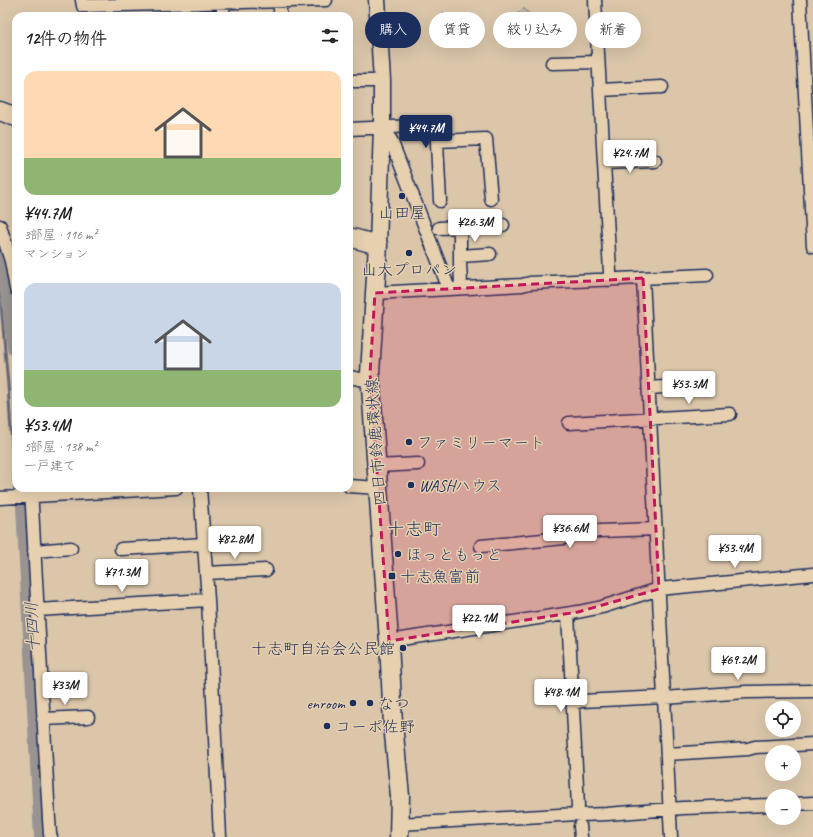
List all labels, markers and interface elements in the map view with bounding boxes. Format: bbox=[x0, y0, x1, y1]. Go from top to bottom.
chip: 購入 bbox=[365, 12, 421, 48]
chip: 賃貸 bbox=[429, 12, 485, 48]
chip: 絞り込み bbox=[493, 12, 577, 48]
chip: 新着 bbox=[585, 12, 641, 48]
icon: filters bbox=[319, 25, 341, 47]
text: 12件の物件 bbox=[24, 28, 107, 49]
icon: home bbox=[147, 97, 219, 169]
pin: ¥44.7M bbox=[393, 115, 459, 149]
text: ¥44.7M bbox=[408, 120, 444, 136]
pin: ¥24.7M bbox=[597, 140, 663, 174]
text: ¥24.7M bbox=[612, 145, 648, 161]
marker: 山田屋 bbox=[397, 191, 407, 201]
text: ¥44.7M bbox=[24, 203, 70, 224]
place label: 山田屋 bbox=[378, 203, 426, 223]
pin: ¥26.3M bbox=[442, 209, 508, 243]
text: ¥26.3M bbox=[457, 214, 493, 230]
text: 3部屋 · 116 m² bbox=[24, 227, 97, 243]
text: マンション bbox=[24, 246, 88, 262]
marker: 山大プロパン bbox=[404, 248, 414, 258]
place label: 山大プロパン bbox=[361, 260, 457, 280]
icon: home bbox=[147, 309, 219, 381]
pin: ¥53.3M bbox=[656, 371, 722, 405]
text: ¥53.3M bbox=[671, 376, 707, 392]
street label: 四日市鈴鹿環状線 bbox=[362, 377, 390, 506]
text: ¥53.4M bbox=[24, 415, 70, 436]
place label: ファミリーマート bbox=[417, 433, 545, 453]
marker: ファミリーマート bbox=[404, 437, 414, 447]
text: 5部屋 · 138 m² bbox=[24, 439, 97, 455]
text: 一戸建て bbox=[24, 458, 76, 474]
place label: WASHハウス bbox=[419, 476, 502, 496]
marker: WASHハウス bbox=[406, 480, 416, 490]
pin: ¥36.6M bbox=[537, 515, 603, 549]
district label: 十志町 bbox=[387, 518, 441, 540]
text: ¥36.6M bbox=[552, 520, 588, 536]
pin: ¥82.8M bbox=[202, 526, 268, 560]
text: ¥82.8M bbox=[217, 531, 253, 547]
pin: ¥53.4M bbox=[702, 535, 768, 569]
text: ¥53.4M bbox=[717, 540, 753, 556]
place label: ほっともっと bbox=[406, 545, 502, 565]
marker: ほっともっと bbox=[393, 549, 403, 559]
pin: ¥71.3M bbox=[89, 559, 155, 593]
text: ¥71.3M bbox=[104, 564, 140, 580]
place label: 十志魚富前 bbox=[400, 567, 480, 587]
marker: 十志魚富前 bbox=[387, 571, 397, 581]
water label: 十四川 bbox=[21, 601, 44, 653]
pin: ¥22.1M bbox=[446, 605, 512, 639]
text: ¥22.1M bbox=[461, 610, 497, 626]
place label: 十志町自治会公民館 bbox=[251, 639, 395, 659]
marker: 十志町自治会公民館 bbox=[398, 643, 408, 653]
pin: ¥69.2M bbox=[705, 647, 771, 681]
text: ¥69.2M bbox=[720, 652, 756, 668]
pin: ¥33M bbox=[41, 672, 89, 706]
text: ¥33M bbox=[51, 677, 79, 693]
pin: ¥48.1M bbox=[528, 679, 594, 713]
text: ¥48.1M bbox=[543, 684, 579, 700]
place label: enroom bbox=[307, 694, 346, 714]
place label: なつ bbox=[378, 694, 410, 714]
marker: enroom bbox=[348, 698, 358, 708]
marker: なつ bbox=[365, 698, 375, 708]
map controls bbox=[765, 701, 801, 825]
button: locate bbox=[765, 701, 801, 737]
place label: コーポ佐野 bbox=[335, 717, 415, 737]
marker: コーポ佐野 bbox=[322, 721, 332, 731]
button: + bbox=[765, 745, 801, 781]
button: − bbox=[765, 789, 801, 825]

